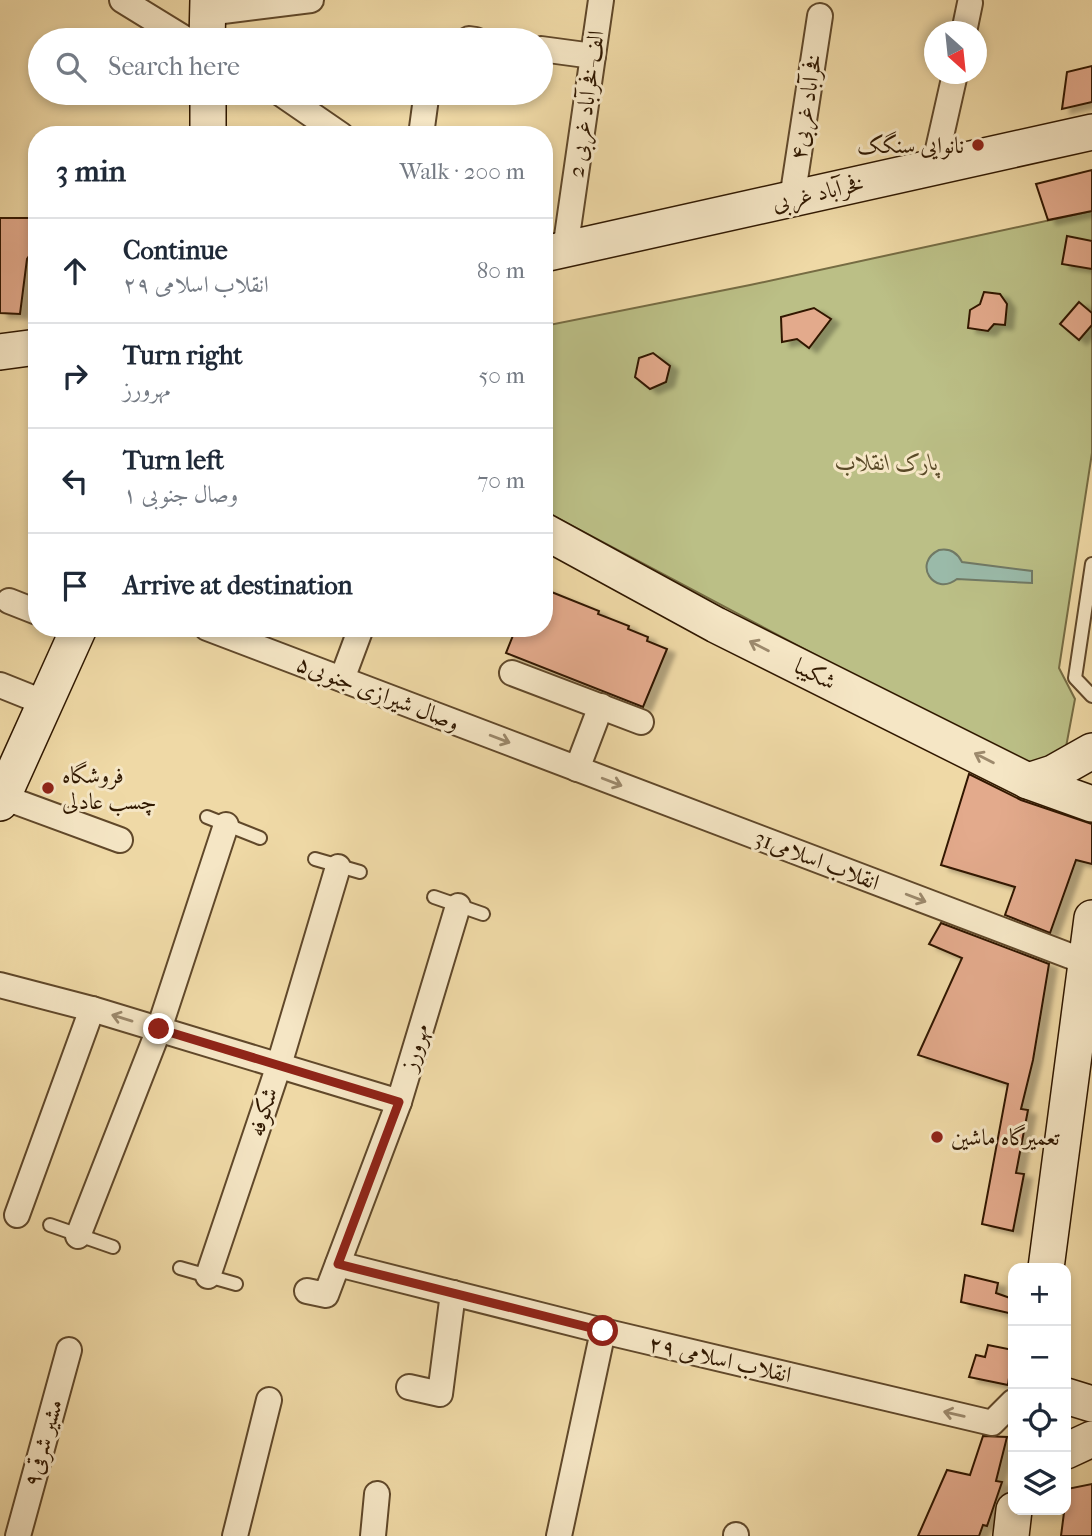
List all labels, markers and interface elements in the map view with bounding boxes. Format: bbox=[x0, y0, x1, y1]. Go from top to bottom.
north arrow bbox=[924, 21, 987, 84]
search box bbox=[28, 28, 553, 105]
street label: 2 الف-فخرآباد غربی bbox=[562, 29, 612, 180]
icon: search bbox=[52, 48, 90, 86]
text: Search here bbox=[108, 51, 240, 82]
street label: ۴فخرآباد غربی bbox=[784, 52, 830, 162]
place label: نانوایی سنگک bbox=[857, 131, 964, 160]
marker: نانوایی سنگک bbox=[970, 137, 986, 153]
text: 3 min bbox=[56, 154, 126, 189]
text: Walk · 200 m bbox=[399, 158, 525, 185]
street label: فخرآباد غربی bbox=[769, 169, 867, 219]
text: Continue bbox=[123, 235, 228, 266]
icon: ahead bbox=[56, 252, 94, 290]
text: 80 m bbox=[477, 257, 525, 284]
text: انقلاب اسلامی ۲۹ bbox=[123, 271, 269, 298]
text: Turn right bbox=[123, 340, 243, 371]
icon: right bbox=[56, 357, 94, 395]
text: 50 m bbox=[478, 362, 525, 389]
text: مهرورز bbox=[123, 376, 171, 403]
text: Turn left bbox=[123, 445, 224, 476]
park label: پارک انقلاب bbox=[835, 449, 940, 479]
icon: left bbox=[56, 462, 94, 500]
text: 70 m bbox=[477, 467, 525, 494]
text: وصال جنوبی ۱ bbox=[123, 481, 238, 508]
icon: arrive bbox=[56, 567, 94, 605]
text: Arrive at destination bbox=[123, 570, 353, 601]
one-way arrow bbox=[749, 638, 770, 652]
street label: ۵وصال شیرازی جنوبی bbox=[292, 649, 463, 738]
street label: شکیبا bbox=[790, 652, 840, 696]
one-way arrow bbox=[488, 734, 510, 747]
one-way arrow bbox=[974, 751, 995, 765]
place label: فروشگاه چسب عادلی bbox=[62, 761, 156, 817]
one-way arrow bbox=[601, 777, 622, 790]
marker: فروشگاه چسب عادلی bbox=[40, 780, 56, 796]
street label: 31انقلاب اسلامی bbox=[751, 824, 883, 896]
one-way arrow bbox=[905, 892, 927, 905]
one-way arrow bbox=[112, 1011, 134, 1024]
route end bbox=[143, 1013, 174, 1044]
street label: مهرورز bbox=[395, 1020, 436, 1076]
street label: شکوفه bbox=[242, 1084, 285, 1140]
place label: تعمیرگاه ماشین bbox=[951, 1123, 1060, 1151]
marker: تعمیرگاه ماشین bbox=[929, 1129, 945, 1145]
map controls bbox=[1008, 1263, 1071, 1515]
button: + bbox=[1008, 1263, 1071, 1326]
route start bbox=[587, 1315, 618, 1346]
button: − bbox=[1008, 1326, 1071, 1389]
street label: انقلاب اسلامی ۲۹ bbox=[646, 1329, 794, 1389]
button: locate bbox=[1008, 1389, 1071, 1452]
street label: مشیر شرقی۹ bbox=[18, 1396, 70, 1491]
one-way arrow bbox=[944, 1407, 966, 1420]
button: layers bbox=[1008, 1452, 1071, 1515]

